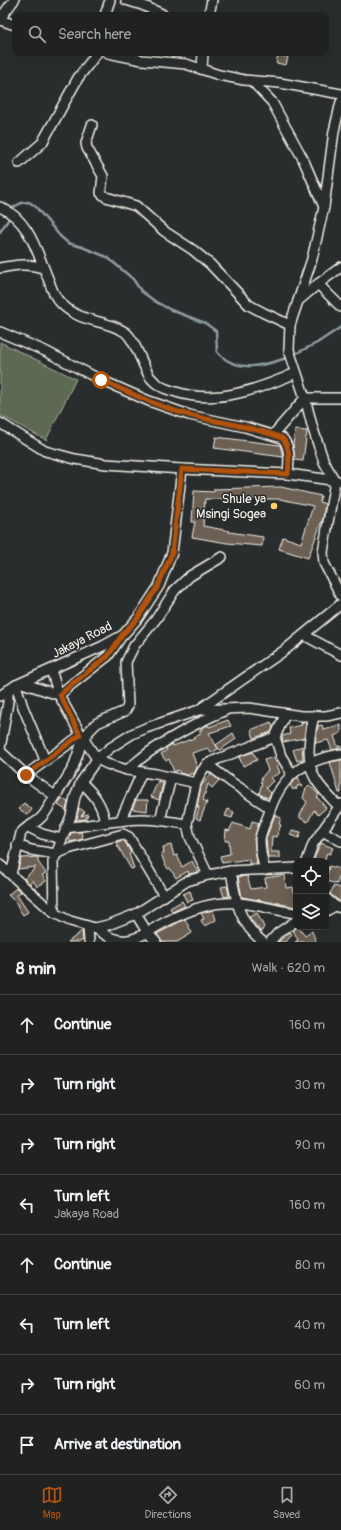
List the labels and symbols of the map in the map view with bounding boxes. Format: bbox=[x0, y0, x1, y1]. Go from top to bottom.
route start bbox=[92, 371, 110, 389]
place label: Shule ya Msingi Sogea bbox=[196, 491, 266, 522]
marker: Shule ya Msingi Sogea bbox=[269, 501, 279, 511]
street label: Jakaya Road bbox=[49, 618, 115, 662]
route end bbox=[17, 766, 35, 784]

